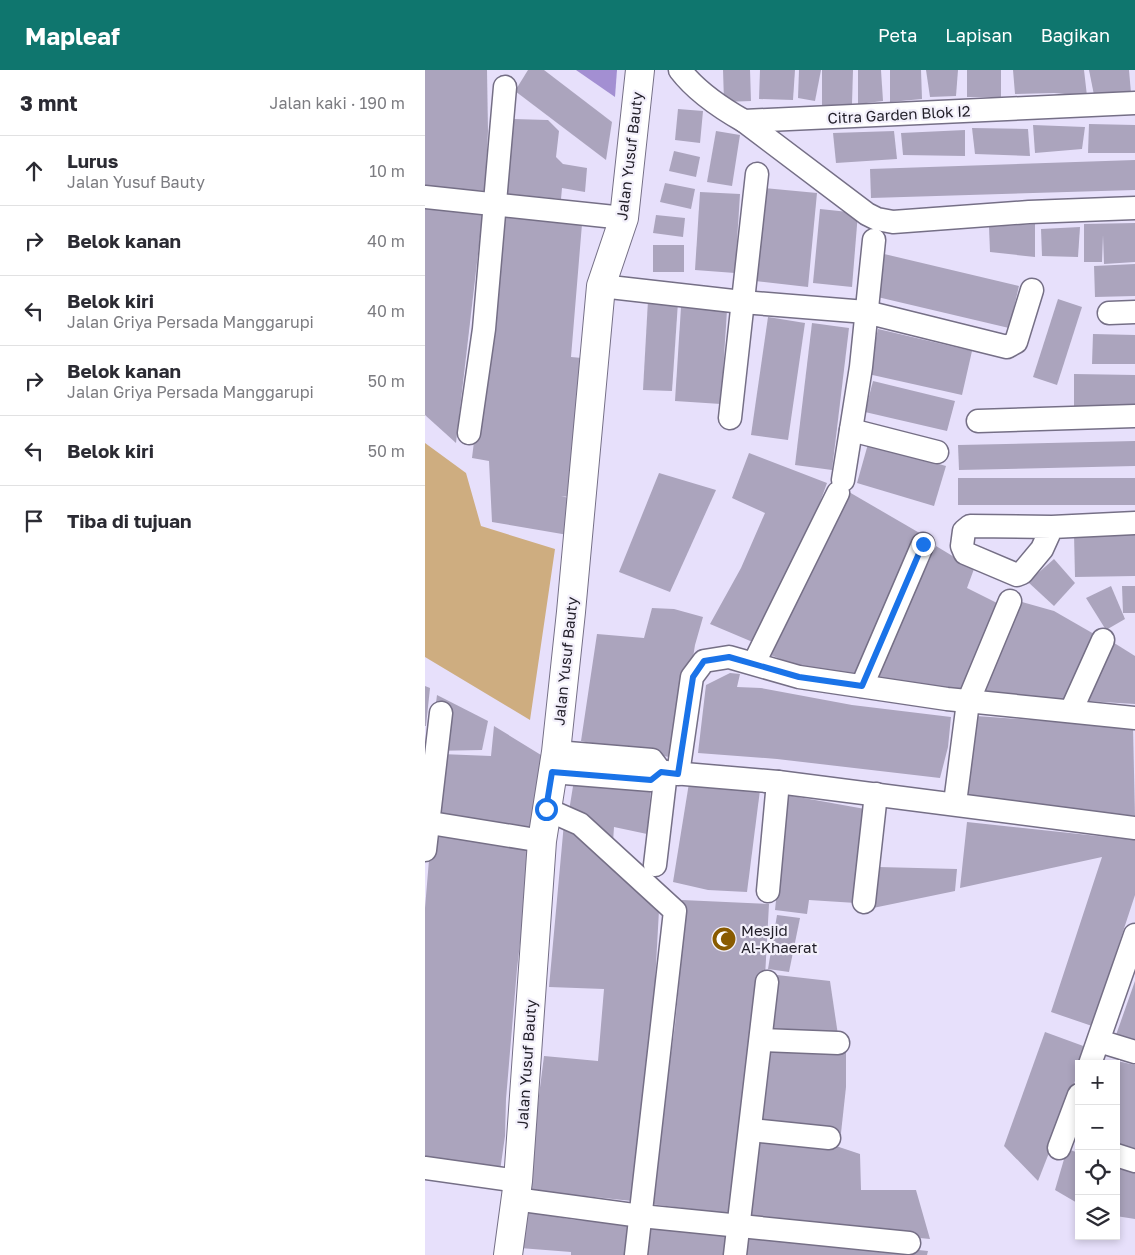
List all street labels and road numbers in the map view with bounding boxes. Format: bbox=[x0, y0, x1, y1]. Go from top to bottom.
street label: Jalan Yusuf Bauty bbox=[612, 90, 646, 221]
street label: Citra Garden Blok I2 bbox=[827, 101, 971, 127]
street label: Jalan Yusuf Bauty bbox=[549, 595, 581, 726]
street label: Jalan Yusuf Bauty bbox=[513, 998, 540, 1129]

